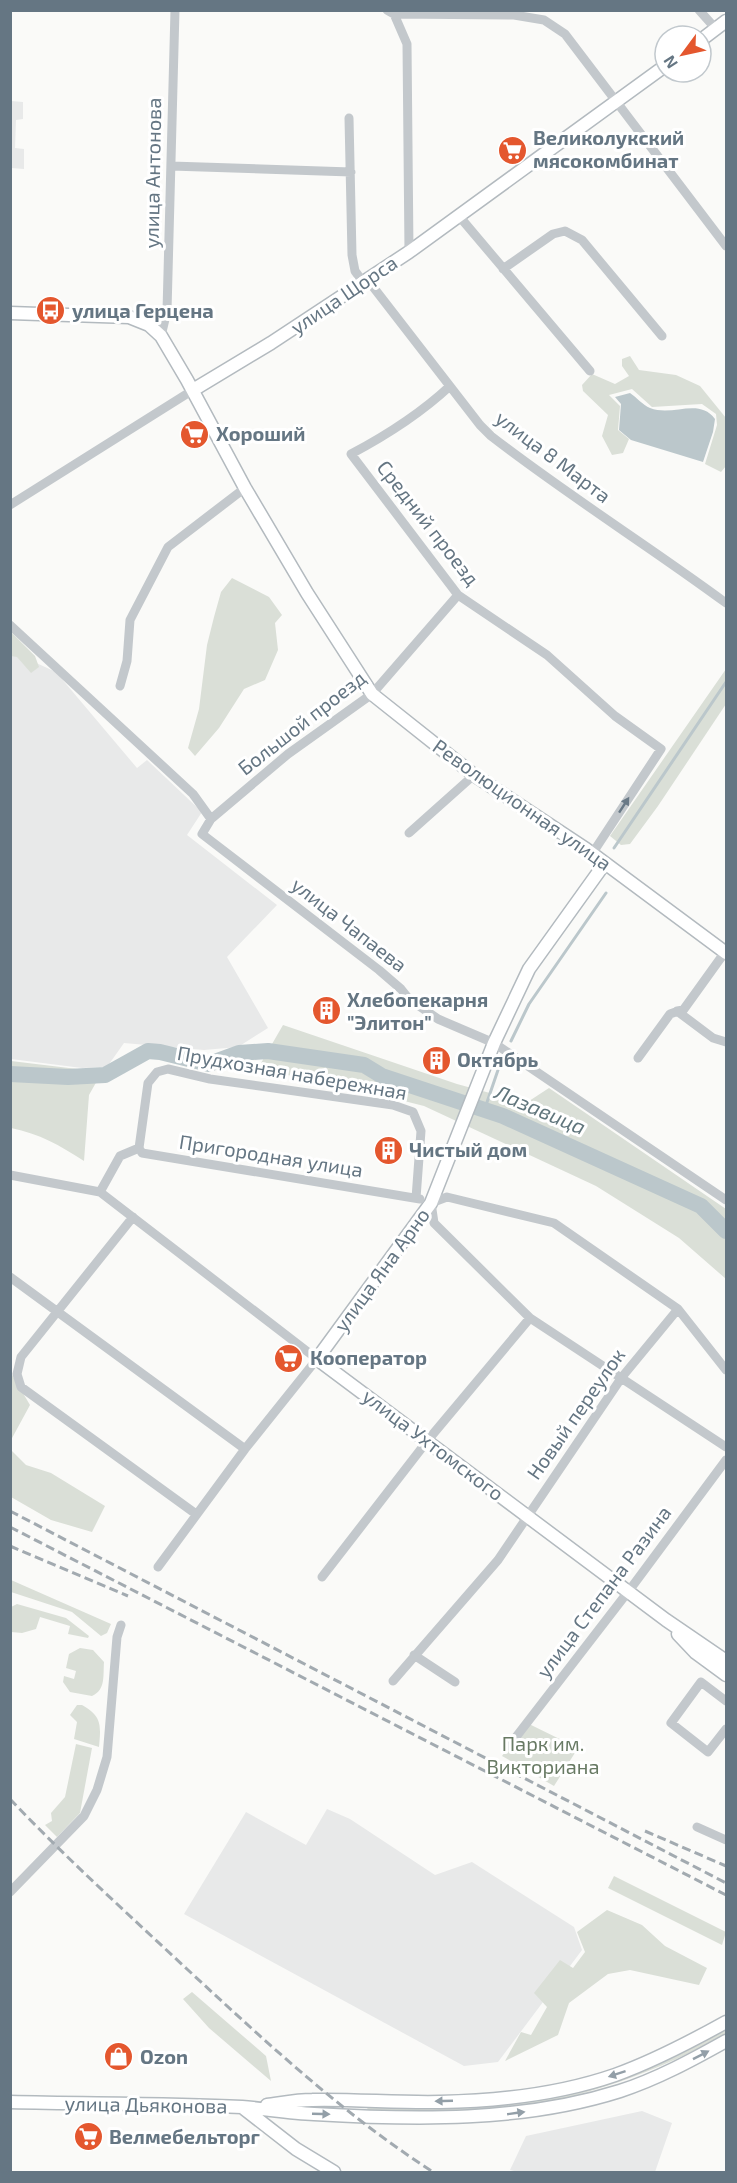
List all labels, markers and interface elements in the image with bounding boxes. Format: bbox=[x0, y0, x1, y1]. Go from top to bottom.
north arrow bbox=[653, 24, 713, 84]
text: N bbox=[659, 52, 681, 72]
street label: улица Антонова bbox=[139, 97, 166, 249]
place label: Великолукский мясокомбинат bbox=[533, 125, 684, 172]
supermarket icon: Великолукский мясокомбинат bbox=[496, 134, 528, 166]
street label: улица Щорса bbox=[286, 250, 402, 339]
bus stop icon: улица Герцена bbox=[35, 295, 67, 327]
place label: улица Герцена bbox=[72, 298, 214, 322]
street label: улица 8 Марта bbox=[491, 405, 616, 508]
supermarket icon: Хороший bbox=[179, 418, 211, 450]
place label: Хороший bbox=[216, 421, 306, 445]
street label: Средний проезд bbox=[373, 455, 485, 590]
street label: Большой проезд bbox=[233, 665, 370, 780]
street label: Революционная улица bbox=[428, 733, 616, 876]
one-way arrow bbox=[618, 797, 629, 813]
street label: улица Чапаева bbox=[287, 872, 412, 977]
place label: Хлебопекарня "Элитон" bbox=[347, 987, 488, 1034]
building icon: Хлебопекарня "Элитон" bbox=[310, 995, 342, 1027]
street label: Прудхозная набережная bbox=[175, 1040, 409, 1105]
building icon: Октябрь bbox=[420, 1044, 452, 1076]
place label: Октябрь bbox=[457, 1047, 539, 1071]
water label: Лазавица bbox=[490, 1078, 590, 1139]
street label: Пригородная улица bbox=[177, 1129, 365, 1182]
building icon: Чистый дом bbox=[372, 1134, 404, 1166]
place label: Чистый дом bbox=[409, 1137, 527, 1161]
street label: улица Яна Арно bbox=[328, 1203, 435, 1336]
supermarket icon: Кооператор bbox=[273, 1342, 305, 1374]
street label: Новый переулок bbox=[521, 1343, 630, 1484]
place label: Кооператор bbox=[310, 1345, 427, 1369]
street label: улица Ухтомского bbox=[358, 1383, 509, 1506]
street label: улица Степана Разина bbox=[531, 1501, 676, 1683]
park label: Парк им. Викториана bbox=[486, 1731, 600, 1778]
shop icon: Ozon bbox=[103, 2041, 135, 2073]
place label: Ozon bbox=[140, 2044, 188, 2068]
one-way arrow bbox=[692, 2050, 709, 2060]
one-way arrow bbox=[608, 2069, 626, 2079]
street label: улица Дьяконова bbox=[64, 2091, 228, 2118]
one-way arrow bbox=[434, 2097, 453, 2106]
one-way arrow bbox=[507, 2108, 526, 2117]
one-way arrow bbox=[312, 2110, 331, 2119]
supermarket icon: Велмебельторг bbox=[72, 2121, 104, 2153]
place label: Велмебельторг bbox=[109, 2124, 261, 2148]

